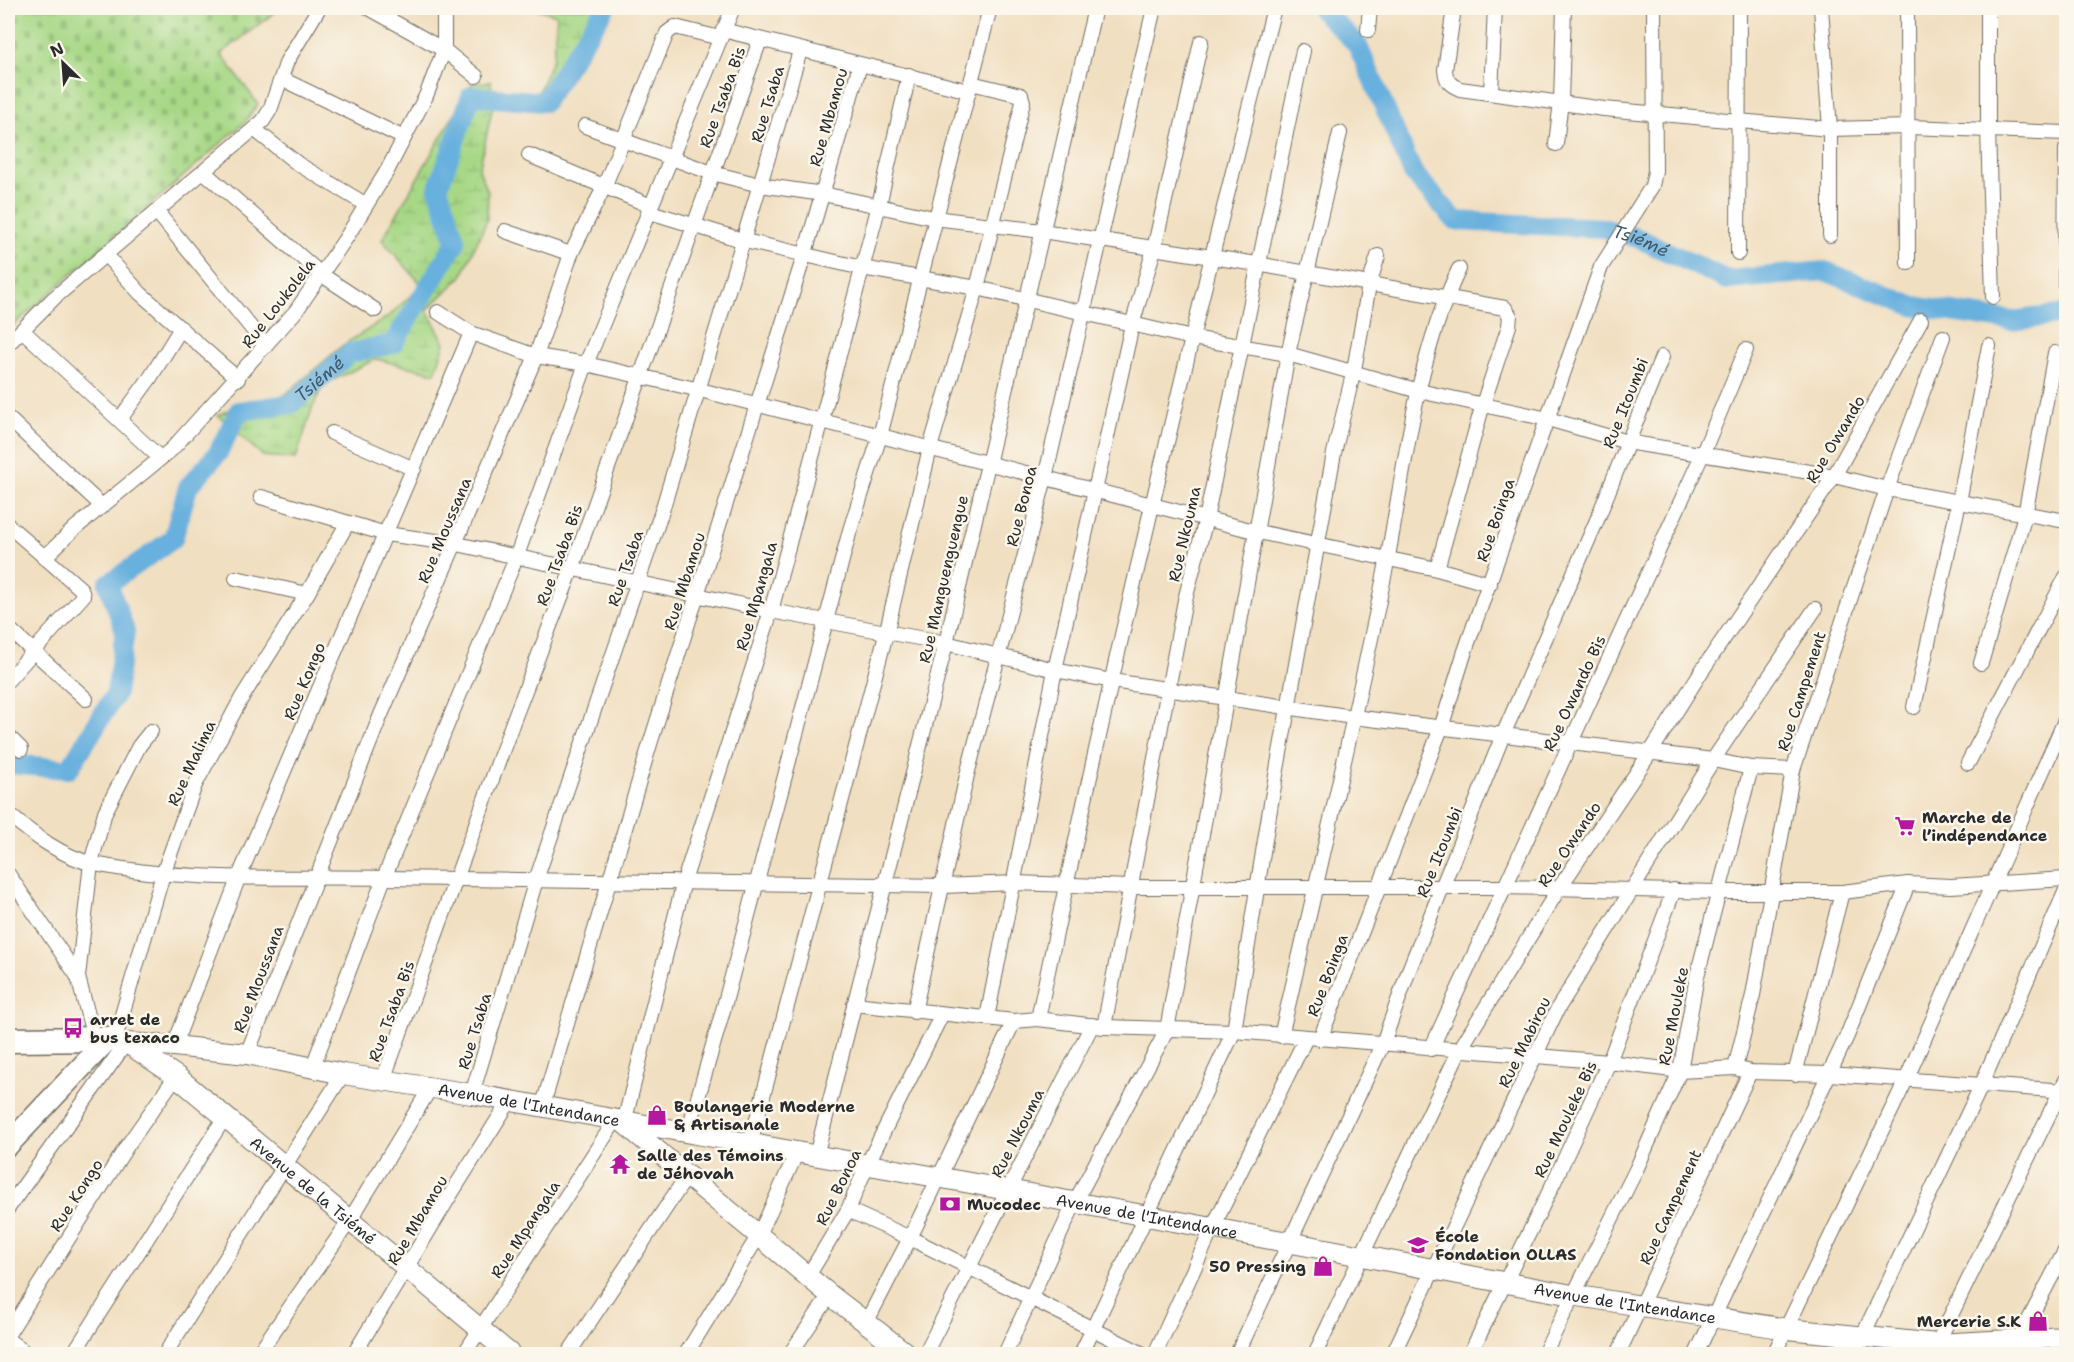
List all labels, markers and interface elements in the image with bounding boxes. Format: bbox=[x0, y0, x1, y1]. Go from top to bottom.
north arrow bbox=[33, 33, 93, 93]
text: N bbox=[47, 38, 67, 62]
street label: Rue Tsaba Bis bbox=[694, 44, 751, 151]
street label: Rue Tsaba bbox=[746, 63, 789, 145]
street label: Rue Mbamou bbox=[804, 65, 853, 169]
water label: Tsiémé bbox=[1610, 219, 1673, 263]
street label: Rue Loukolela bbox=[237, 254, 320, 352]
water label: Tsiémé bbox=[290, 351, 350, 407]
street label: Rue Itoumbi bbox=[1598, 355, 1653, 452]
street label: Rue Owando bbox=[1801, 391, 1870, 487]
street label: Rue Bonoa bbox=[1001, 463, 1042, 549]
street label: Rue Moussana bbox=[413, 474, 476, 586]
street label: Rue Boinga bbox=[1471, 476, 1520, 565]
street label: Rue Nkouma bbox=[1163, 484, 1206, 584]
street label: Rue Manguenguengue bbox=[914, 493, 973, 665]
street label: Rue Tsaba Bis bbox=[531, 502, 588, 609]
street label: Rue Tsaba bbox=[603, 527, 648, 609]
street label: Rue Mbamou bbox=[659, 530, 710, 633]
street label: Rue Mpangala bbox=[731, 539, 782, 653]
street label: Rue Campement bbox=[1772, 629, 1831, 754]
street label: Rue Owando Bis bbox=[1538, 632, 1611, 755]
street label: Rue Kongo bbox=[279, 639, 330, 723]
street label: Rue Malima bbox=[162, 717, 220, 809]
street label: Rue Owando bbox=[1533, 797, 1606, 891]
street label: Rue Itoumbi bbox=[1412, 804, 1467, 901]
place label: Marche de l’indépendance bbox=[1922, 807, 2048, 846]
supermarket icon: Marche de l’indépendance bbox=[1893, 814, 1917, 838]
street label: Rue Moussana bbox=[228, 923, 289, 1036]
street label: Rue Boinga bbox=[1302, 931, 1353, 1019]
street label: Rue Tsaba Bis bbox=[363, 958, 420, 1065]
street label: Rue Mouleke bbox=[1654, 965, 1693, 1067]
street label: Rue Tsaba bbox=[453, 990, 496, 1072]
street label: Rue Mabirou bbox=[1493, 993, 1556, 1091]
place label: arret de bus texaco bbox=[90, 1009, 180, 1048]
bus stop icon: arret de bus texaco bbox=[61, 1016, 85, 1040]
street label: Rue Mouleke Bis bbox=[1529, 1057, 1602, 1181]
street label: Avenue de l'Intendance bbox=[436, 1079, 621, 1131]
street label: Rue Nkouma bbox=[986, 1085, 1049, 1181]
place label: Boulangerie Moderne & Artisanale bbox=[674, 1096, 855, 1135]
shop icon: Boulangerie Moderne & Artisanale bbox=[645, 1103, 669, 1127]
street label: Avenue de la Tsiémé bbox=[245, 1132, 380, 1249]
place label: Salle des Témoins de Jéhovah bbox=[637, 1145, 784, 1184]
street label: Rue Bonoa bbox=[811, 1145, 866, 1229]
street label: Rue Campement bbox=[1635, 1146, 1706, 1268]
temple icon: Salle des Témoins de Jéhovah bbox=[608, 1152, 632, 1176]
street label: Rue Kongo bbox=[45, 1155, 108, 1236]
street label: Rue Mbamou bbox=[382, 1171, 453, 1269]
street label: Rue Mpangala bbox=[486, 1176, 565, 1282]
street label: Avenue de l'Intendance bbox=[1054, 1189, 1239, 1244]
bank icon: Mucodec bbox=[938, 1192, 962, 1216]
place label: Mucodec bbox=[967, 1194, 1041, 1215]
place label: École Fondation OLLAS bbox=[1435, 1226, 1576, 1265]
school or university icon: École Fondation OLLAS bbox=[1406, 1233, 1430, 1257]
shop icon: 50 Pressing bbox=[1311, 1254, 1335, 1278]
place label: 50 Pressing bbox=[1209, 1256, 1306, 1277]
street label: Avenue de l'Intendance bbox=[1532, 1278, 1718, 1329]
shop icon: Mercerie S.K bbox=[2026, 1309, 2050, 1333]
place label: Mercerie S.K bbox=[1917, 1311, 2021, 1332]

